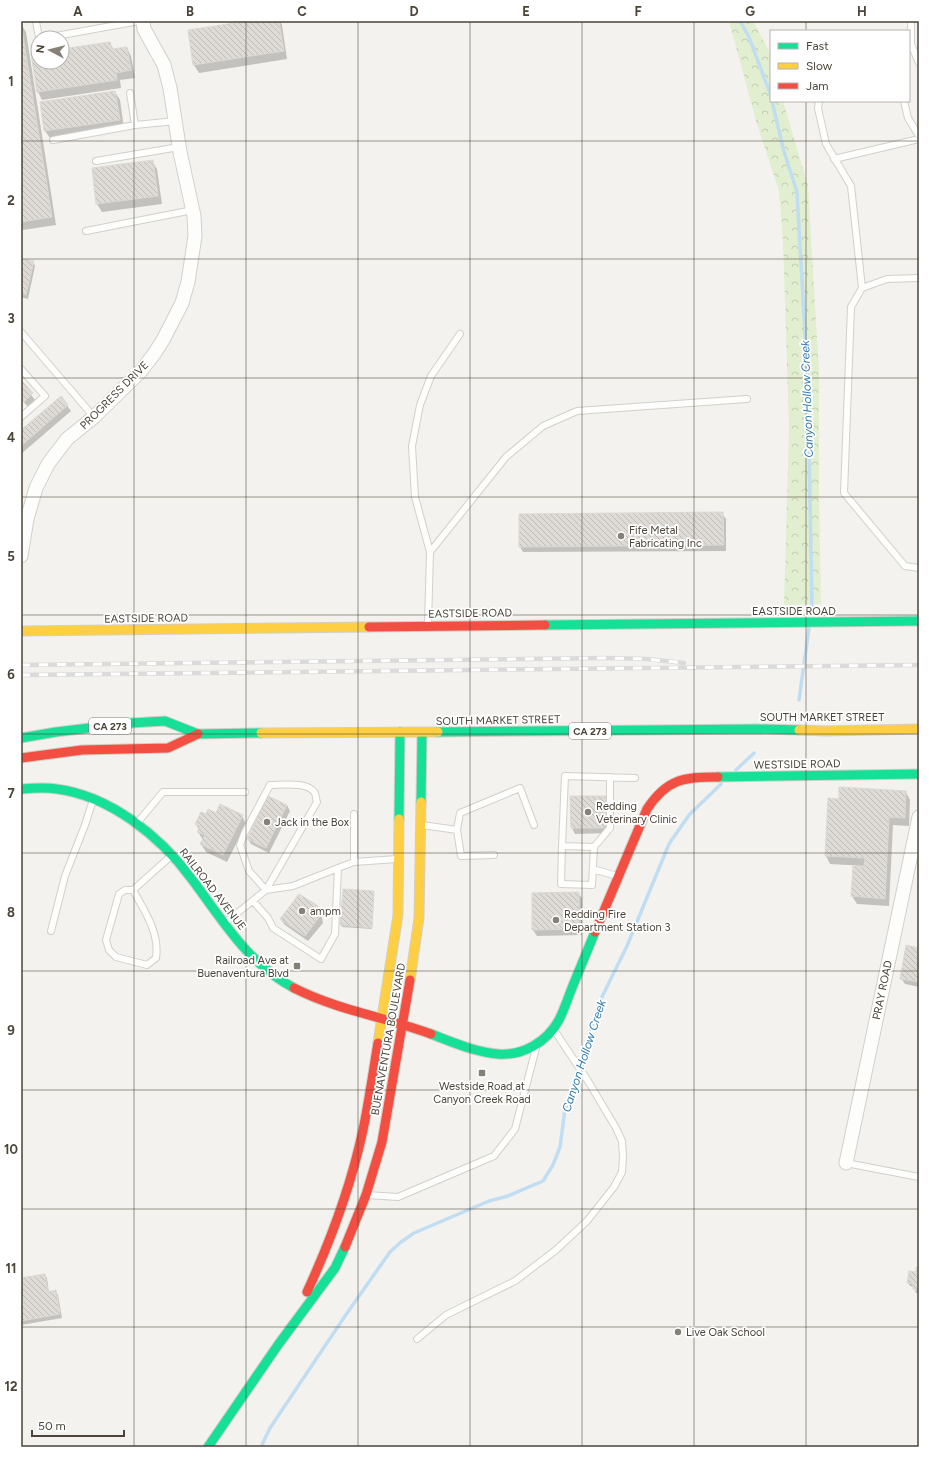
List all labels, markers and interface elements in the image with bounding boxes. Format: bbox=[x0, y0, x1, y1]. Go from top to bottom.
text: A bbox=[73, 4, 83, 19]
text: B bbox=[186, 4, 194, 19]
text: C bbox=[297, 4, 307, 19]
text: D bbox=[409, 4, 419, 19]
text: E bbox=[522, 4, 530, 19]
text: F bbox=[634, 4, 642, 19]
text: G bbox=[745, 4, 755, 19]
text: H bbox=[857, 4, 867, 19]
north arrow bbox=[30, 30, 70, 70]
legend bbox=[770, 30, 910, 102]
text: Fast bbox=[806, 39, 829, 53]
text: N bbox=[34, 44, 48, 54]
text: Slow bbox=[806, 59, 833, 73]
text: 1 bbox=[8, 74, 14, 89]
text: Jam bbox=[806, 79, 829, 93]
text: 2 bbox=[7, 193, 15, 208]
text: 3 bbox=[7, 311, 15, 326]
water label: Canyon Hollow Creek bbox=[798, 339, 816, 458]
street label: PROGRESS DRIVE bbox=[77, 358, 151, 432]
text: 4 bbox=[7, 430, 15, 445]
place label: Fife Metal Fabricating Inc bbox=[629, 524, 702, 550]
marker: Fife Metal Fabricating Inc bbox=[616, 531, 626, 541]
text: 5 bbox=[7, 549, 15, 564]
street label: EASTSIDE ROAD bbox=[752, 605, 836, 618]
street label: EASTSIDE ROAD bbox=[428, 606, 512, 621]
street label: EASTSIDE ROAD bbox=[104, 611, 188, 626]
text: 6 bbox=[7, 667, 15, 682]
street label: SOUTH MARKET STREET bbox=[760, 711, 884, 724]
street label: SOUTH MARKET STREET bbox=[436, 713, 560, 728]
road number: CA 273 bbox=[89, 718, 131, 734]
road number: CA 273 bbox=[569, 723, 611, 739]
street label: WESTSIDE ROAD bbox=[753, 757, 841, 772]
text: 7 bbox=[7, 786, 15, 801]
place label: Redding Veterinary Clinic bbox=[596, 800, 677, 826]
marker: Redding Veterinary Clinic bbox=[583, 807, 593, 817]
place label: Jack in the Box bbox=[275, 816, 350, 829]
marker: Jack in the Box bbox=[262, 817, 272, 827]
street label: RAILROAD AVENUE bbox=[177, 846, 249, 933]
text: 8 bbox=[7, 905, 15, 920]
place label: ampm bbox=[310, 905, 341, 918]
marker: ampm bbox=[297, 906, 307, 916]
place label: Redding Fire Department Station 3 bbox=[564, 908, 670, 934]
marker: Redding Fire Department Station 3 bbox=[551, 915, 561, 925]
place label: Railroad Ave at Buenaventura Blvd bbox=[197, 954, 289, 980]
street label: PRAY ROAD bbox=[870, 959, 895, 1021]
marker: Railroad Ave at Buenaventura Blvd bbox=[292, 961, 302, 971]
street label: BUENAVENTURA BOULEVARD bbox=[369, 962, 408, 1116]
water label: Canyon Hollow Creek bbox=[559, 997, 609, 1114]
text: 9 bbox=[7, 1023, 15, 1038]
marker: Westside Road at Canyon Creek Road bbox=[477, 1068, 487, 1078]
place label: Westside Road at Canyon Creek Road bbox=[433, 1080, 531, 1106]
text: 10 bbox=[4, 1142, 18, 1157]
text: 11 bbox=[6, 1261, 16, 1276]
place label: Live Oak School bbox=[686, 1326, 765, 1339]
marker: Live Oak School bbox=[673, 1327, 683, 1337]
text: 12 bbox=[4, 1379, 18, 1394]
scale bar bbox=[32, 1412, 124, 1438]
text: 50 m bbox=[38, 1419, 66, 1433]

